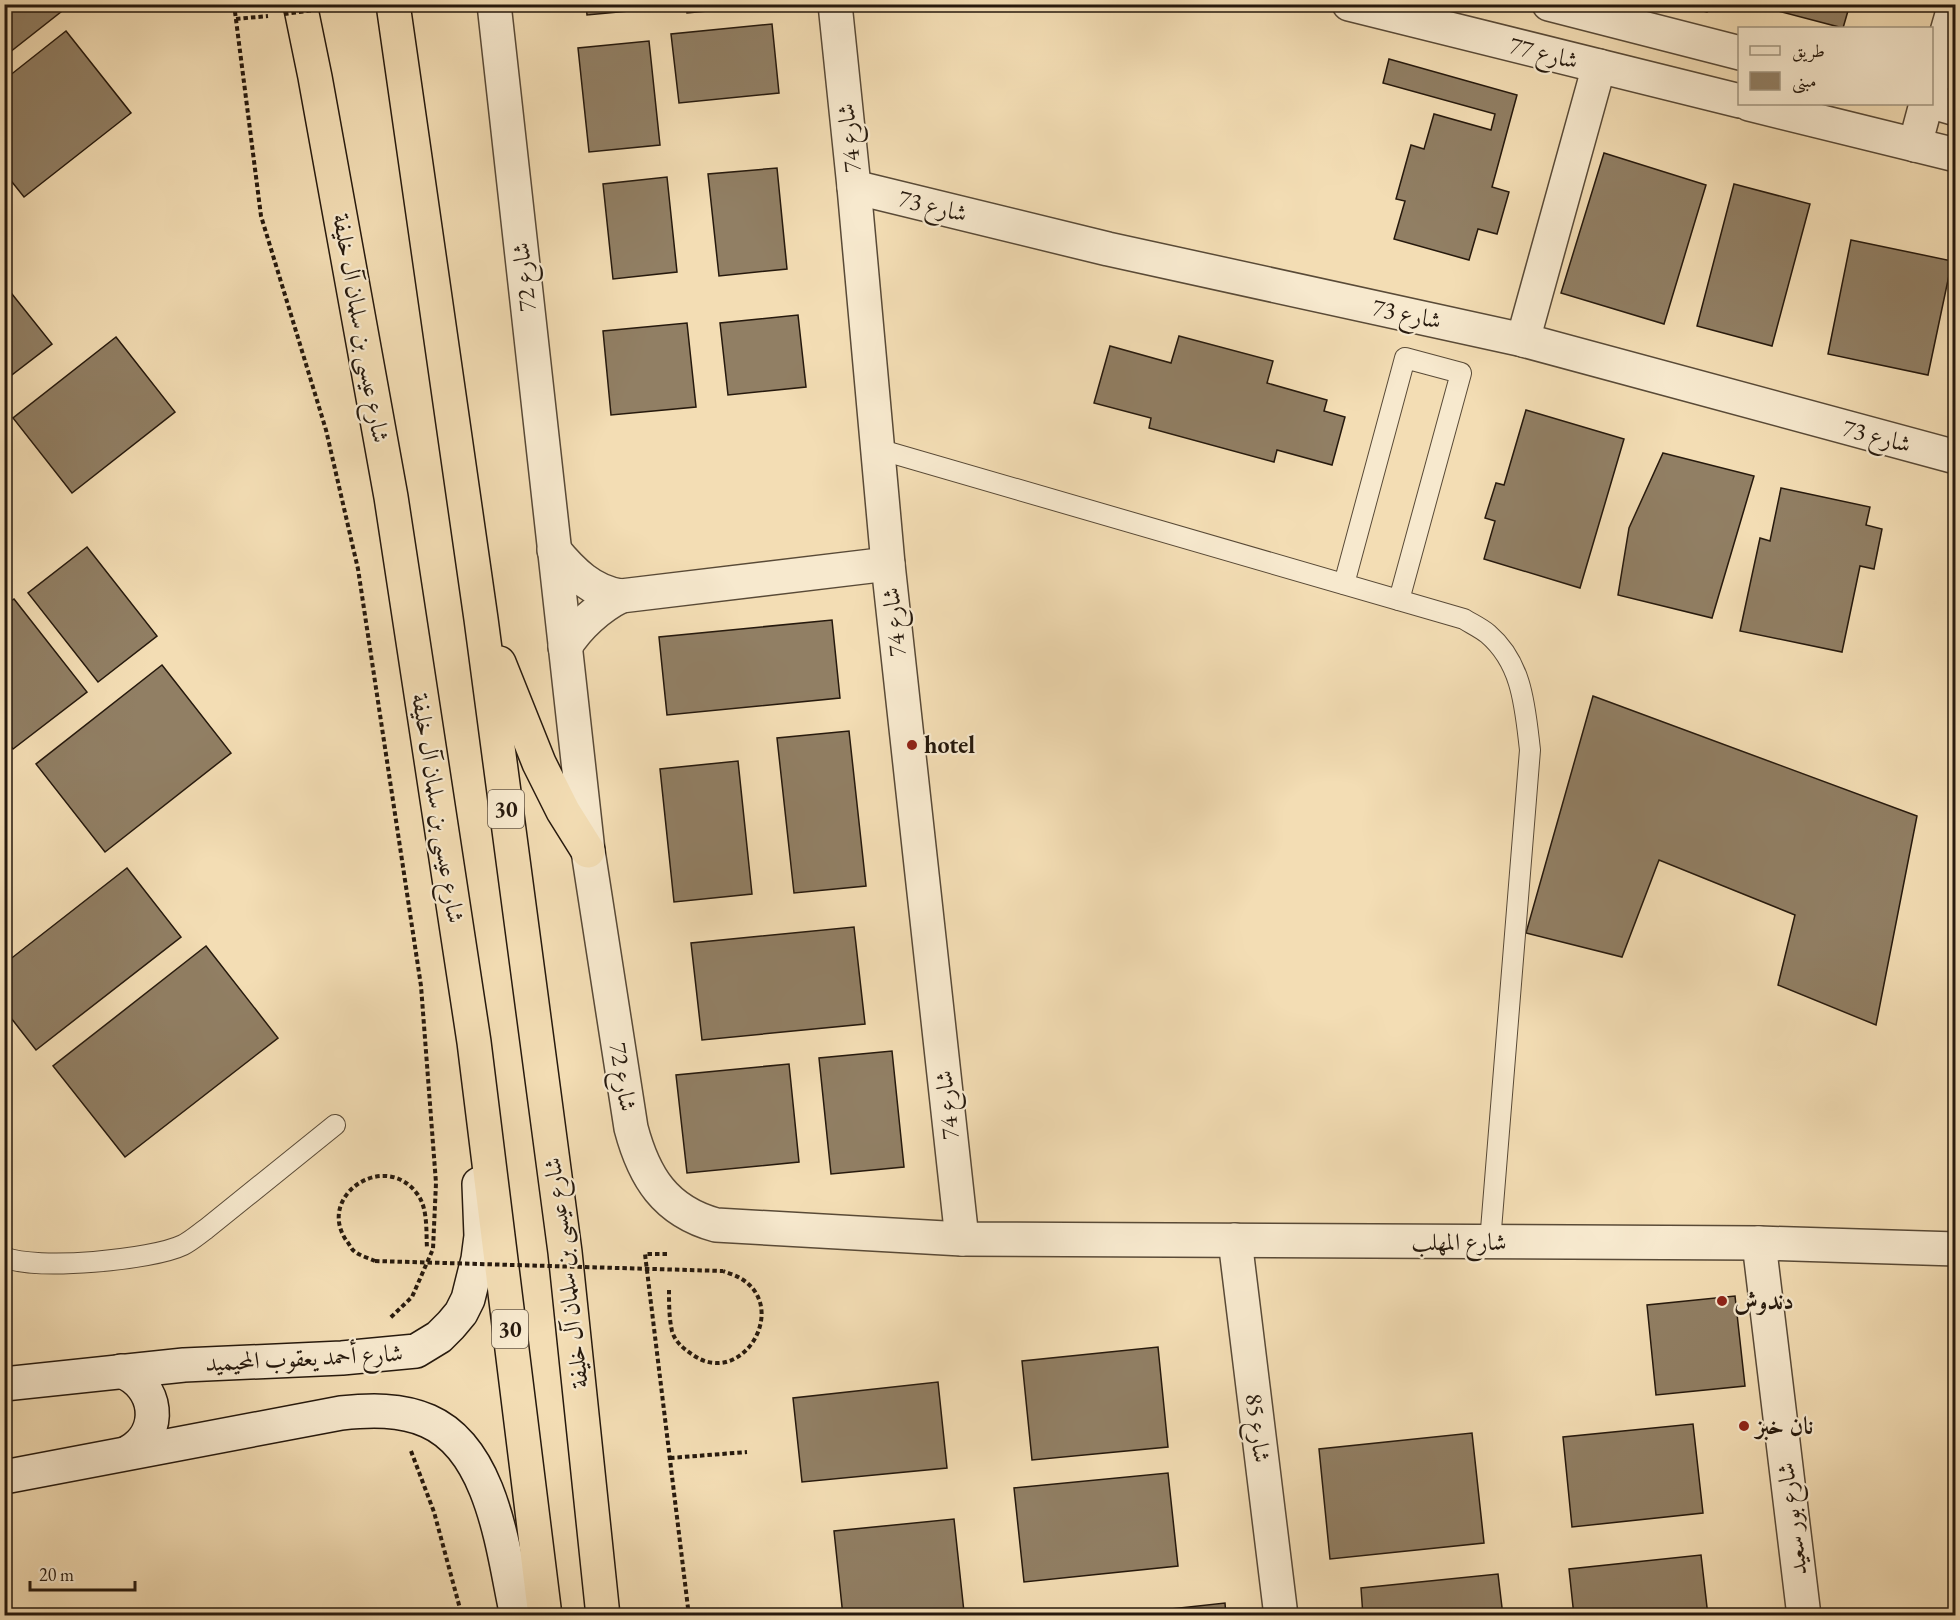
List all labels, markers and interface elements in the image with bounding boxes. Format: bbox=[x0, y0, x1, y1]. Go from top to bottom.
legend bbox=[1738, 27, 1933, 105]
street label: شارع 77 bbox=[1505, 29, 1582, 81]
text: طريق bbox=[1792, 39, 1825, 63]
text: مبنى bbox=[1792, 69, 1817, 94]
street label: شارع 74 bbox=[829, 101, 873, 174]
street label: شارع 73 bbox=[894, 182, 971, 234]
street label: شارع عيسى بن سلمان آل خليفة bbox=[321, 211, 397, 446]
street label: شارع 72 bbox=[504, 240, 548, 313]
street label: شارع 73 bbox=[1369, 291, 1444, 341]
street label: شارع 73 bbox=[1838, 412, 1915, 464]
street label: شارع 74 bbox=[874, 585, 918, 658]
street label: شارع عيسى بن سلمان آل خليفة bbox=[400, 691, 472, 926]
place label: hotel bbox=[924, 729, 975, 760]
marker: hotel bbox=[905, 738, 919, 752]
road number: 30 bbox=[488, 790, 524, 828]
street label: شارع 72 bbox=[598, 1040, 644, 1114]
street label: شارع 74 bbox=[927, 1068, 971, 1141]
street label: شارع عيسى بن سلمان آل خليفة bbox=[536, 1155, 600, 1390]
street label: شارع المهلب bbox=[1411, 1226, 1507, 1262]
place label: دندوش bbox=[1734, 1285, 1794, 1316]
marker: دندوش bbox=[1715, 1294, 1729, 1308]
road number: 30 bbox=[492, 1310, 528, 1348]
street label: شارع أحمد يعقوب المحيميد bbox=[204, 1336, 404, 1383]
street label: شارع 85 bbox=[1234, 1392, 1278, 1465]
place label: نان خبز bbox=[1753, 1410, 1813, 1441]
marker: نان خبز bbox=[1737, 1419, 1751, 1433]
street label: شارع بور سعيد bbox=[1769, 1460, 1819, 1577]
scale bar bbox=[30, 1554, 135, 1592]
text: 20 m bbox=[39, 1563, 74, 1586]

